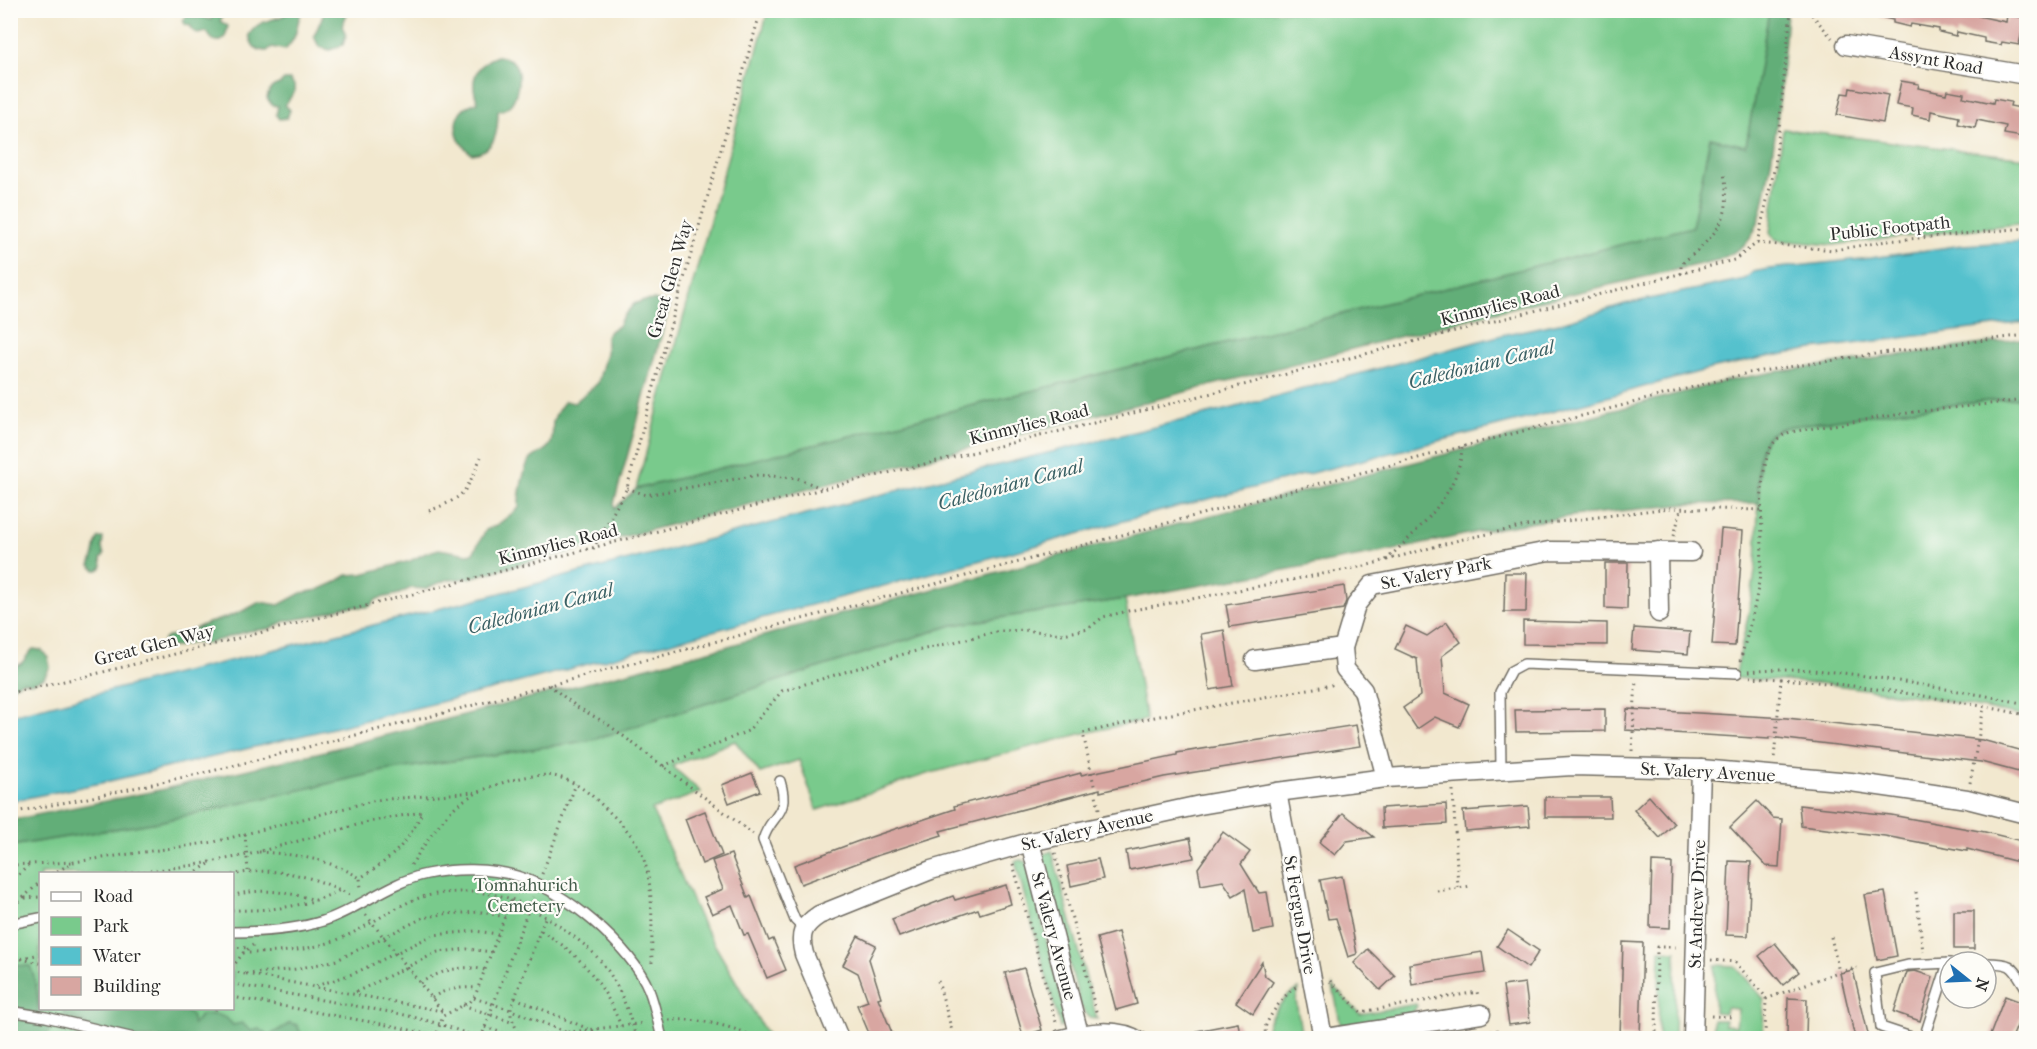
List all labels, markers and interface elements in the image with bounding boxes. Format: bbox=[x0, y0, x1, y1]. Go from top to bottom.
street label: Assynt Road bbox=[1886, 42, 1985, 79]
street label: Public Footpath bbox=[1829, 212, 1951, 245]
street label: Great Glen Way bbox=[643, 216, 698, 341]
street label: Kinmylies Road bbox=[1438, 280, 1562, 330]
water label: Caledonian Canal bbox=[1406, 335, 1558, 394]
street label: Kinmylies Road bbox=[967, 399, 1091, 449]
water label: Caledonian Canal bbox=[935, 454, 1087, 515]
street label: Kinmylies Road bbox=[496, 519, 620, 569]
street label: St. Valery Park bbox=[1379, 552, 1494, 595]
water label: Caledonian Canal bbox=[465, 578, 617, 639]
street label: Great Glen Way bbox=[92, 620, 218, 671]
street label: St. Valery Avenue bbox=[1640, 758, 1776, 787]
street label: St. Valery Avenue bbox=[1019, 805, 1155, 856]
street label: St Andrew Drive bbox=[1685, 839, 1710, 969]
street label: St Fergus Drive bbox=[1279, 854, 1320, 976]
street label: St Valery Avenue bbox=[1026, 870, 1081, 1002]
legend bbox=[39, 872, 234, 1010]
park label: Tomnahurich Cemetery bbox=[474, 875, 578, 917]
text: Road bbox=[93, 886, 133, 907]
text: Park bbox=[93, 916, 130, 937]
text: Water bbox=[92, 946, 141, 967]
north arrow bbox=[1938, 950, 1998, 1010]
text: Building bbox=[93, 976, 161, 997]
text: N bbox=[1971, 976, 1993, 994]

